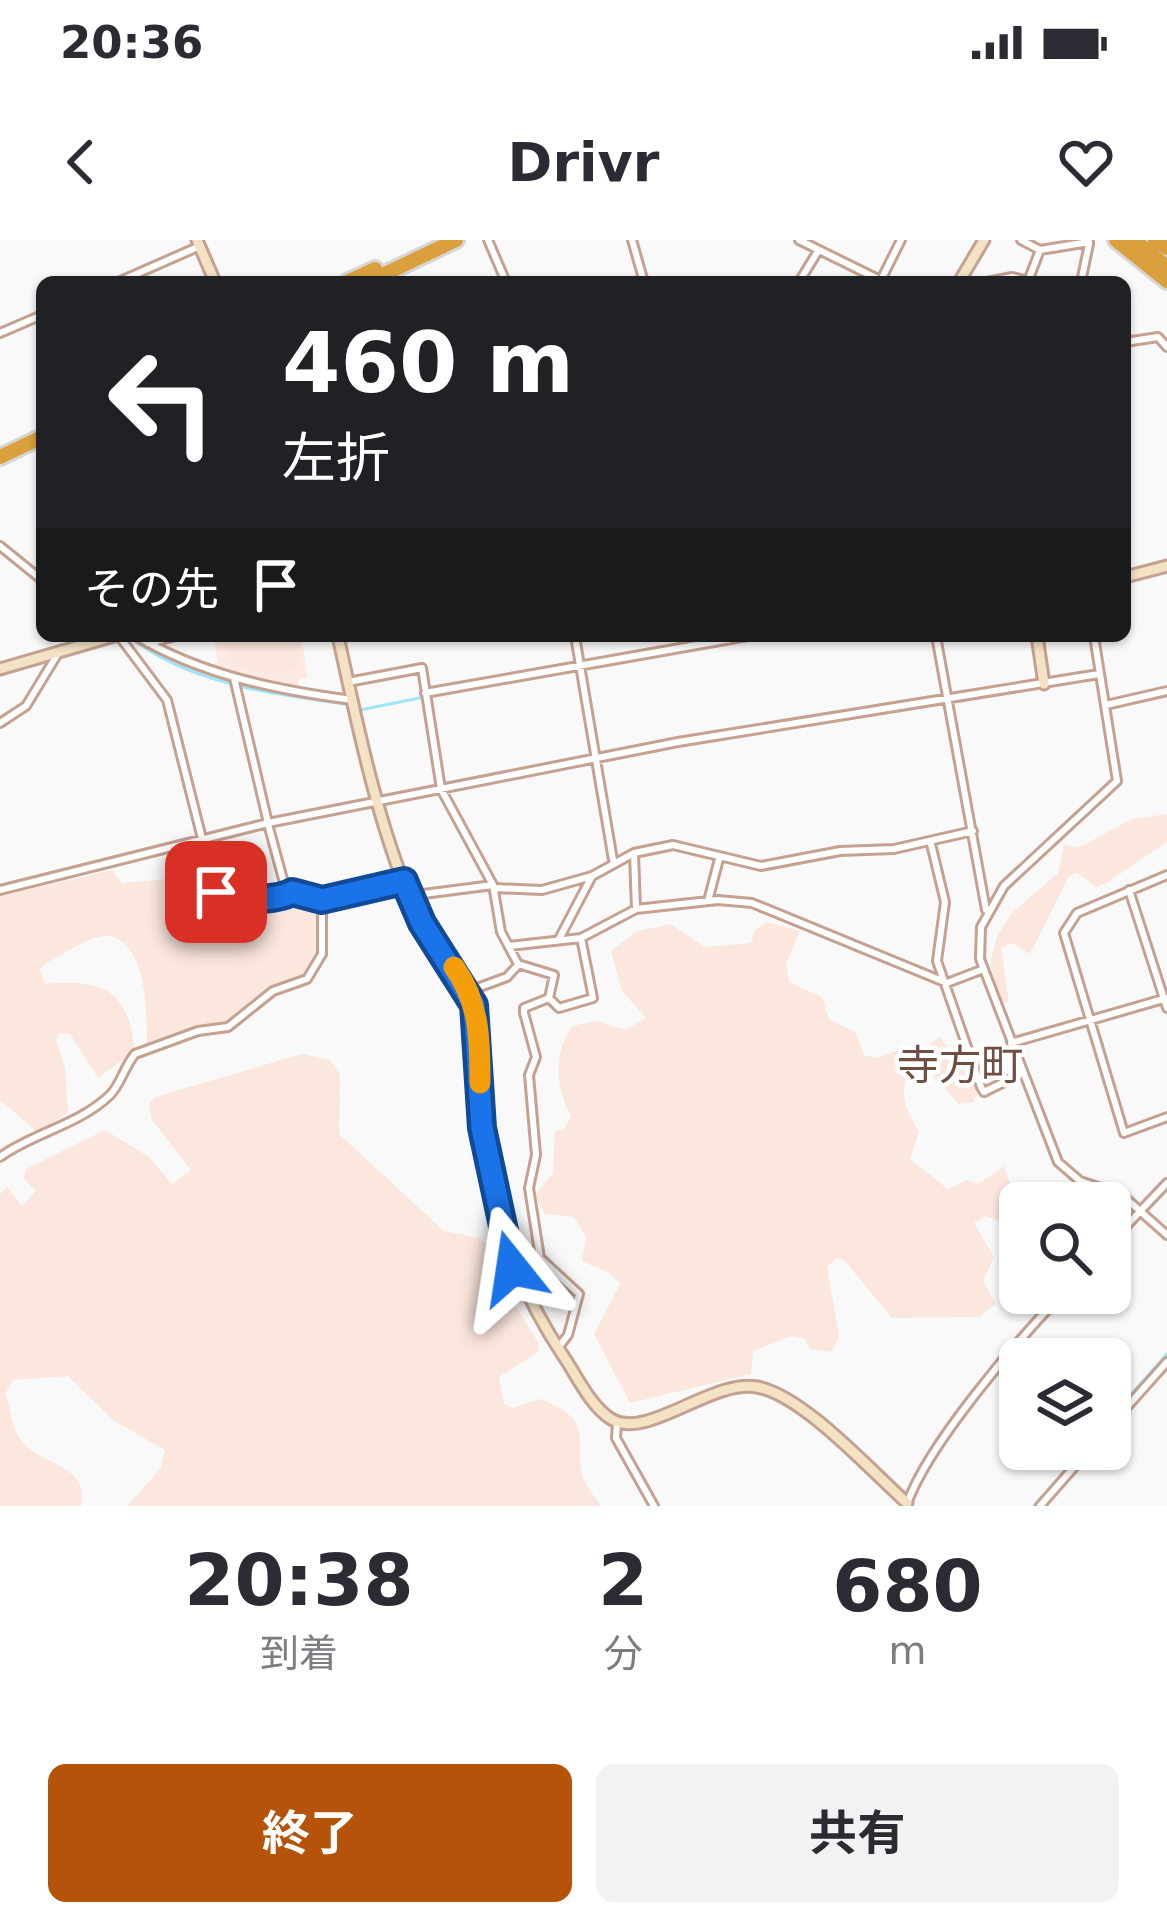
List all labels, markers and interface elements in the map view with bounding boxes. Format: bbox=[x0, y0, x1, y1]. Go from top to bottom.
text: 20:36 bbox=[60, 16, 203, 69]
icon: back bbox=[48, 129, 114, 195]
icon: heart bbox=[1053, 129, 1119, 195]
text: Drivr bbox=[508, 131, 659, 194]
text: 460 m bbox=[282, 314, 574, 412]
icon: left bbox=[84, 324, 240, 480]
text: 左折 bbox=[282, 427, 390, 490]
icon: arrive bbox=[243, 552, 309, 618]
text: その先 bbox=[84, 563, 219, 616]
pin bbox=[165, 841, 267, 943]
icon: arrive bbox=[183, 859, 249, 925]
district label: 寺方町 bbox=[897, 1041, 1023, 1090]
map controls bbox=[999, 1182, 1131, 1470]
button: search bbox=[999, 1182, 1131, 1314]
position arrow bbox=[449, 1205, 575, 1331]
button: layers bbox=[999, 1338, 1131, 1470]
text: 20:38 bbox=[184, 1538, 414, 1622]
text: 2 bbox=[598, 1538, 648, 1622]
text: 680 bbox=[832, 1544, 983, 1628]
text: m bbox=[888, 1628, 926, 1673]
text: 到着 bbox=[260, 1631, 338, 1676]
text: 分 bbox=[603, 1631, 642, 1676]
button: 終了 bbox=[48, 1764, 572, 1902]
button: 共有 bbox=[596, 1764, 1119, 1902]

